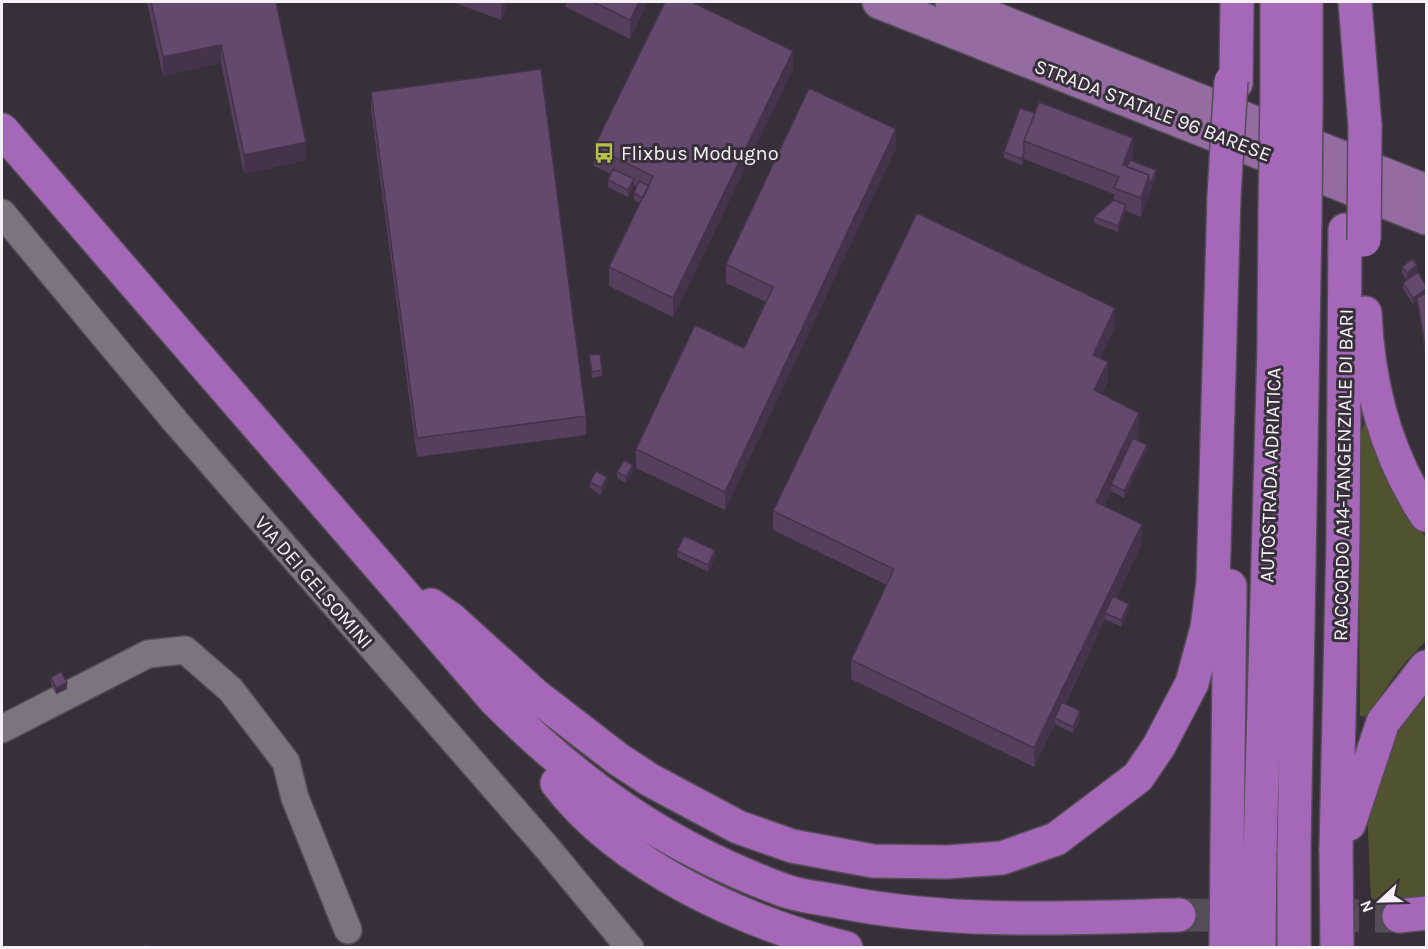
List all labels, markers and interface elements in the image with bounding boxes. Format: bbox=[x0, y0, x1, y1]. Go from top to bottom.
street label: STRADA STATALE 96 BARESE bbox=[1031, 55, 1274, 166]
bus stop icon: Flixbus Modugno bbox=[592, 141, 616, 165]
place label: Flixbus Modugno bbox=[621, 142, 779, 165]
street label: RACCORDO A14-TANGENZIALE DI BARI bbox=[1329, 309, 1358, 641]
street label: AUTOSTRADA ADRIATICA bbox=[1255, 367, 1286, 583]
street label: VIA DEI GELSOMINI bbox=[250, 511, 377, 653]
north arrow bbox=[1350, 871, 1410, 931]
text: N bbox=[1356, 898, 1378, 915]

